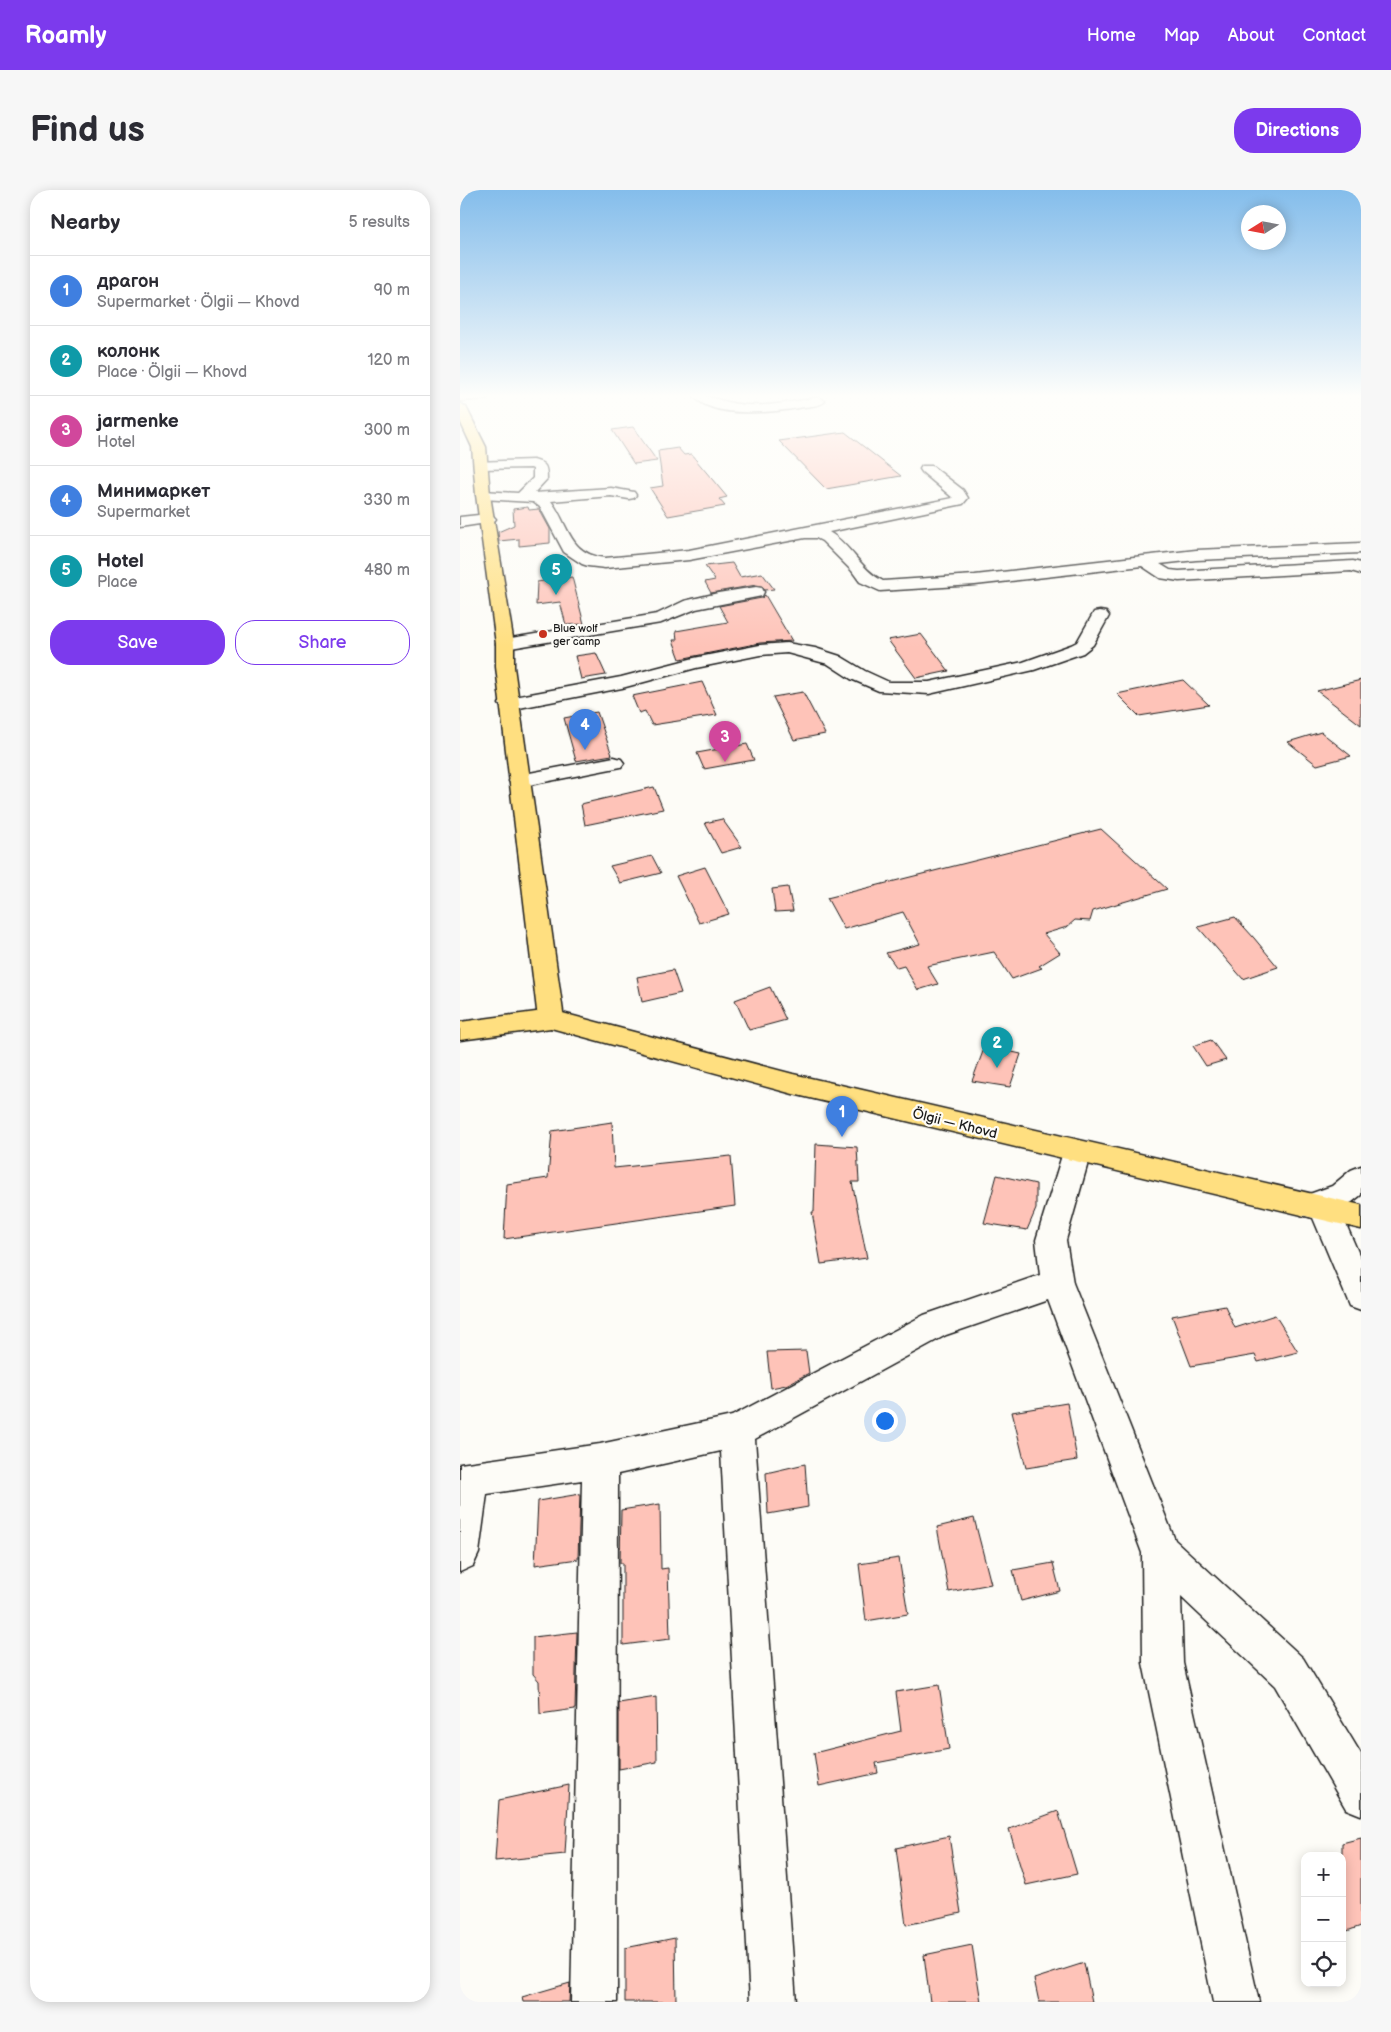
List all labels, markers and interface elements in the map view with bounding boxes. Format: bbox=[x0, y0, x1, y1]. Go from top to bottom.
text: Roamly bbox=[25, 21, 106, 50]
text: Home bbox=[1087, 25, 1136, 46]
text: Map bbox=[1164, 25, 1200, 46]
text: About bbox=[1228, 25, 1275, 46]
text: Contact bbox=[1303, 25, 1366, 46]
button: Directions bbox=[1234, 108, 1361, 153]
text: Find us bbox=[30, 109, 145, 152]
north arrow bbox=[1241, 205, 1286, 250]
text: Nearby bbox=[50, 210, 120, 235]
text: 5 results bbox=[348, 213, 410, 232]
text: драгон bbox=[97, 270, 159, 293]
text: 1 bbox=[63, 281, 69, 300]
text: 90 m bbox=[374, 281, 410, 300]
text: Supermarket · Ölgii — Khovd bbox=[97, 293, 300, 312]
text: колонк bbox=[97, 340, 160, 363]
text: 2 bbox=[61, 351, 71, 370]
text: 120 m bbox=[367, 351, 410, 370]
text: Place · Ölgii — Khovd bbox=[97, 363, 247, 382]
text: jarmenke bbox=[97, 410, 179, 433]
text: 3 bbox=[61, 421, 71, 440]
text: 300 m bbox=[364, 421, 410, 440]
text: Hotel bbox=[97, 433, 135, 452]
text: Минимаркет bbox=[97, 480, 210, 503]
text: 4 bbox=[61, 491, 71, 510]
text: 330 m bbox=[363, 491, 410, 510]
text: Supermarket bbox=[97, 503, 190, 522]
text: Hotel bbox=[97, 550, 144, 573]
pin: 5 bbox=[540, 554, 572, 595]
text: 5 bbox=[61, 561, 71, 580]
text: 480 m bbox=[364, 561, 410, 580]
text: Place bbox=[97, 573, 138, 592]
button: Save bbox=[50, 620, 225, 665]
button: Share bbox=[235, 620, 410, 665]
place label: Blue wolf ger camp bbox=[553, 622, 600, 648]
marker: Blue wolf ger camp bbox=[537, 628, 549, 640]
pin: 4 bbox=[569, 709, 601, 750]
pin: 3 bbox=[709, 721, 741, 762]
pin: 2 bbox=[981, 1027, 1013, 1068]
pin: 1 bbox=[826, 1096, 858, 1137]
street label: Ölgii — Khovd bbox=[911, 1104, 999, 1142]
your location bbox=[872, 1408, 898, 1434]
map controls bbox=[1301, 1852, 1346, 1987]
button: + bbox=[1301, 1852, 1346, 1897]
button: − bbox=[1301, 1897, 1346, 1942]
button: locate bbox=[1301, 1942, 1346, 1987]

